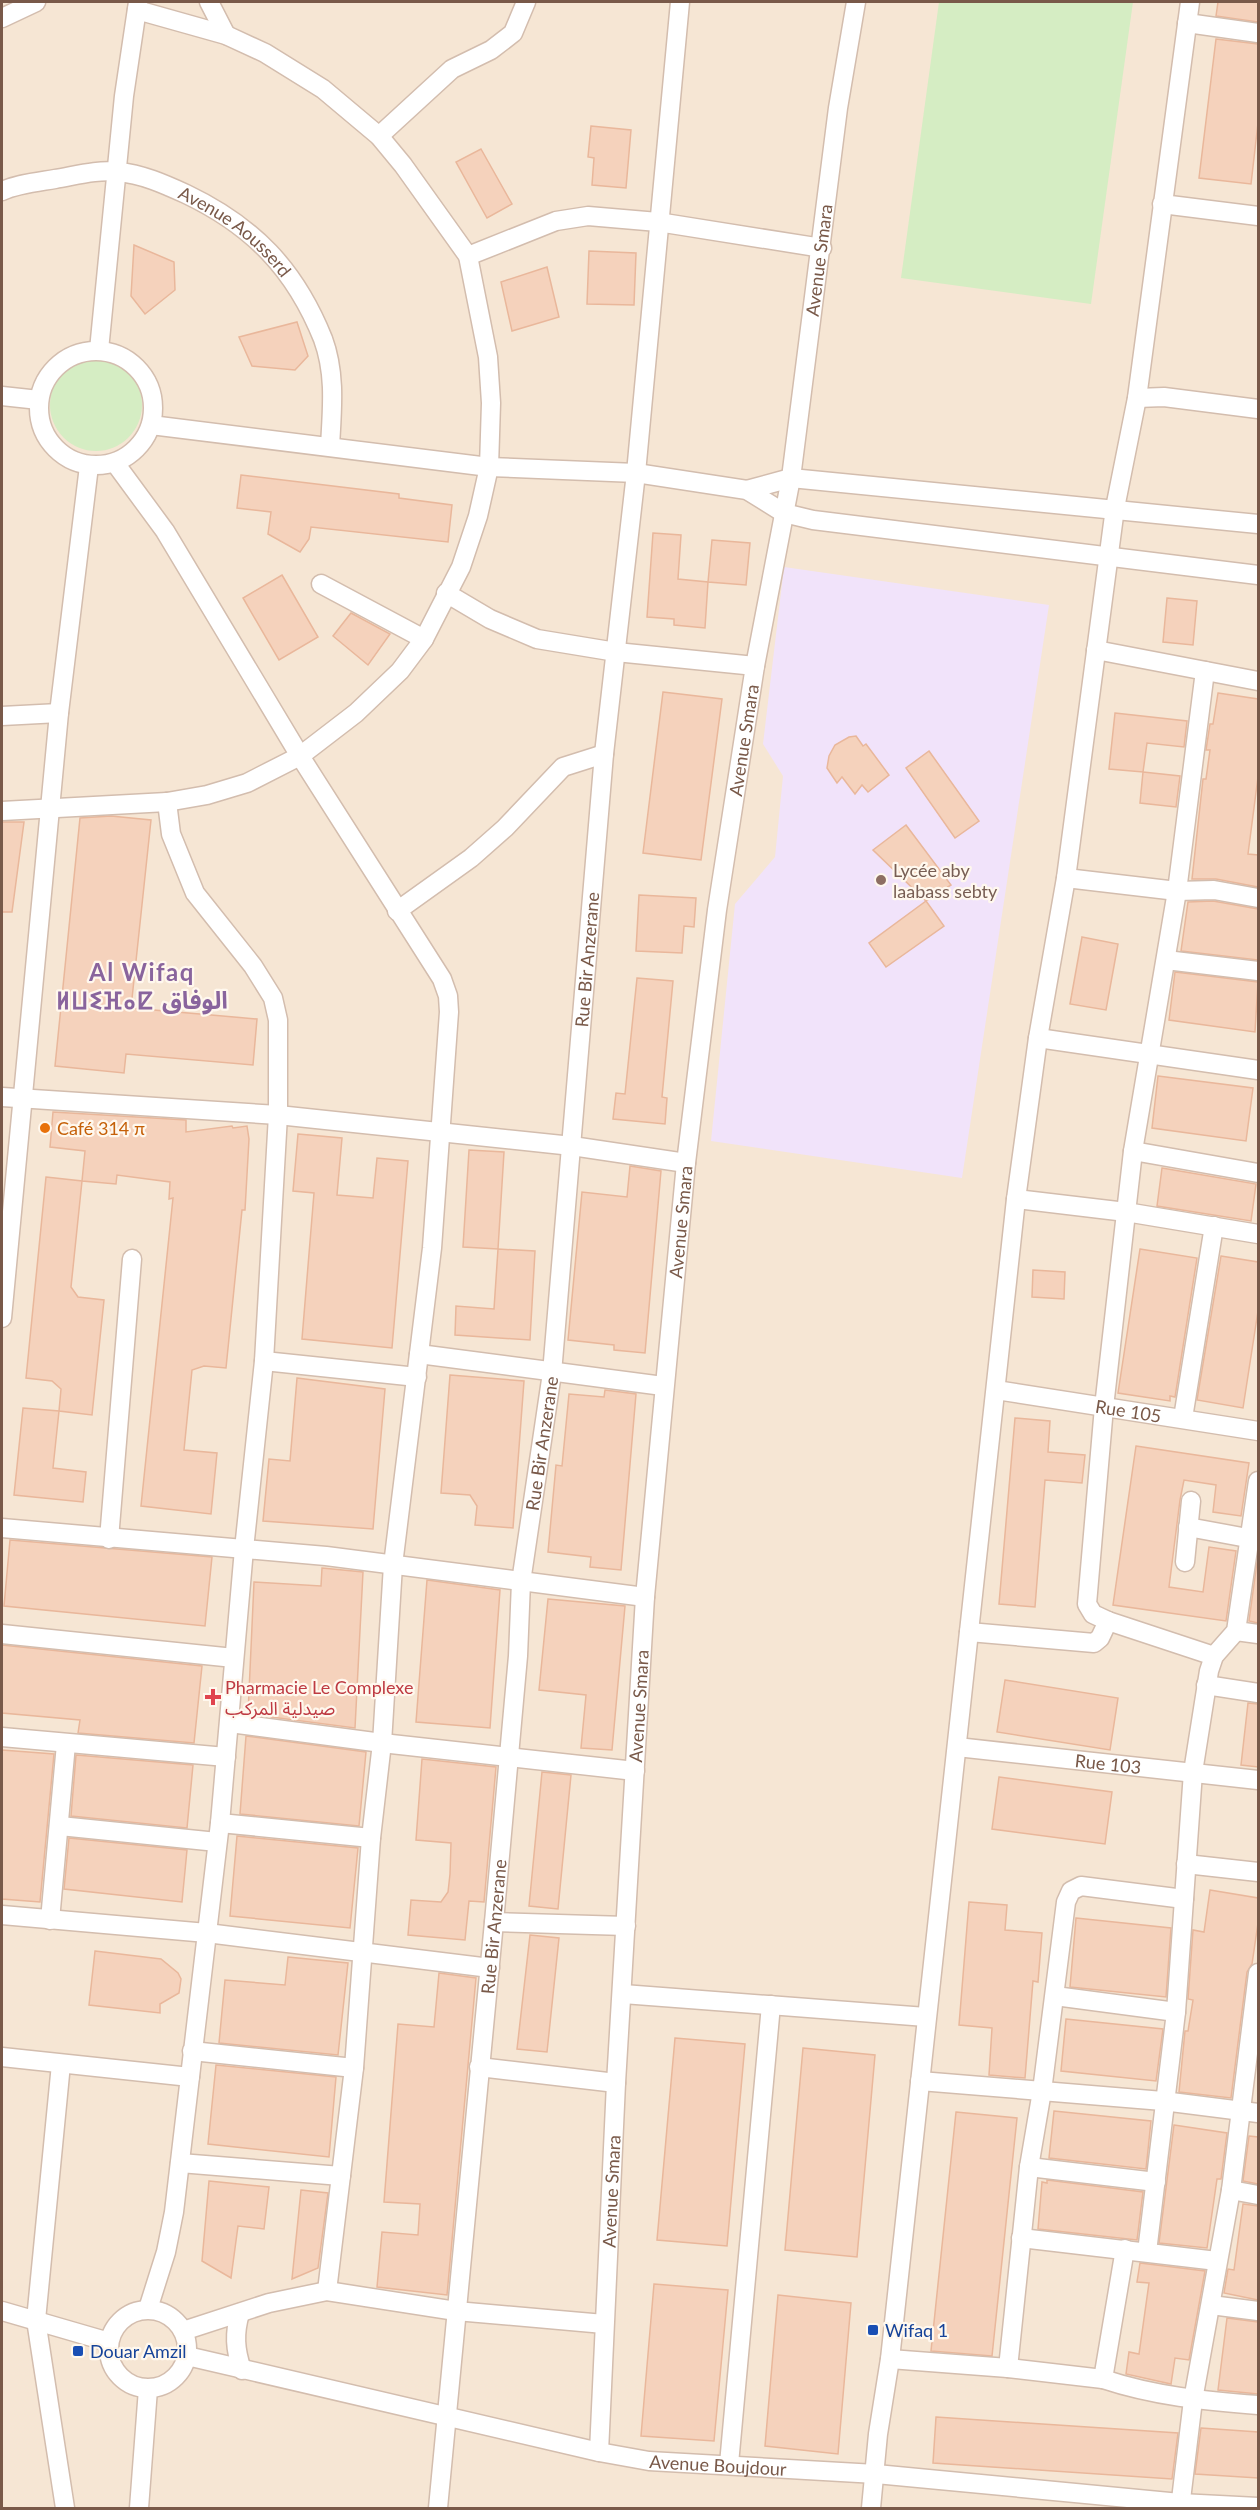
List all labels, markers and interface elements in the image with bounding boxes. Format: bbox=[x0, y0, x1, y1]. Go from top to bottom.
street label: Avenue Aousserd bbox=[175, 181, 296, 281]
street label: Avenue Smara bbox=[801, 203, 837, 318]
street label: Avenue Smara bbox=[724, 683, 763, 798]
place label: Lycée aby laabass sebty bbox=[893, 859, 998, 902]
marker: Lycée aby laabass sebty bbox=[874, 873, 888, 887]
street label: Rue Bir Anzerane bbox=[570, 891, 603, 1028]
district label: Al Wifaq ⵍⵡⵉⴼⴰⵇ الوفاق bbox=[56, 957, 228, 1015]
place label: Café 314 π bbox=[57, 1117, 145, 1139]
marker: Café 314 π bbox=[38, 1121, 52, 1135]
street label: Avenue Smara bbox=[664, 1165, 697, 1279]
street label: Rue Bir Anzerane bbox=[521, 1375, 562, 1512]
street label: Rue 105 bbox=[1094, 1395, 1163, 1427]
street label: Avenue Smara bbox=[624, 1649, 653, 1763]
place label: Pharmacie Le Complexe صيدلية المركب bbox=[225, 1676, 413, 1720]
marker: Pharmacie Le Complexe صيدلية المركب bbox=[206, 1690, 220, 1704]
street label: Rue 103 bbox=[1074, 1749, 1142, 1778]
street label: Rue Bir Anzerane bbox=[476, 1858, 511, 1995]
street label: Avenue Smara bbox=[597, 2134, 625, 2248]
place label: Wifaq 1 bbox=[885, 2319, 948, 2341]
marker: Wifaq 1 bbox=[866, 2323, 880, 2337]
place label: Douar Amzil bbox=[90, 2340, 187, 2362]
marker: Douar Amzil bbox=[71, 2344, 85, 2358]
street label: Avenue Boujdour bbox=[649, 2450, 788, 2480]

